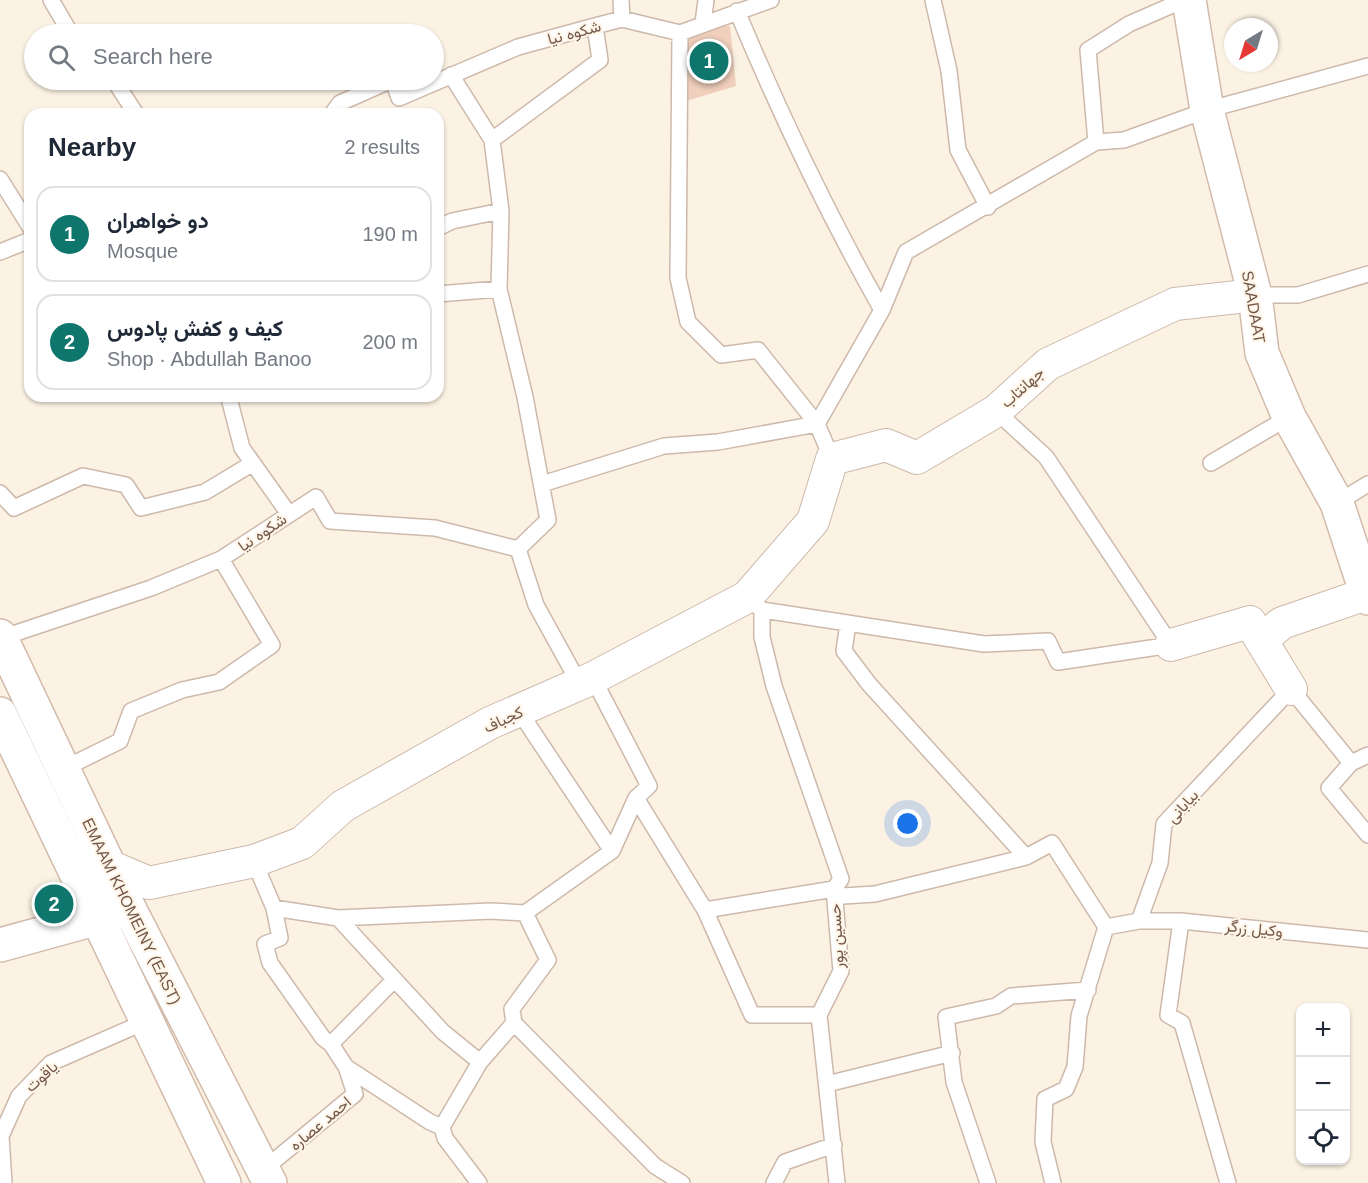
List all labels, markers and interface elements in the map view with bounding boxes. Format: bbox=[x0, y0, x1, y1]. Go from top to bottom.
street label: شکوه نیا bbox=[546, 17, 603, 50]
north arrow bbox=[1224, 18, 1278, 72]
search box bbox=[24, 24, 444, 90]
pin: 1 bbox=[690, 38, 728, 84]
icon: search bbox=[45, 41, 78, 74]
text: Search here bbox=[93, 44, 213, 69]
text: Nearby bbox=[48, 132, 136, 162]
text: 2 results bbox=[344, 136, 420, 158]
text: دو خواهران bbox=[107, 208, 209, 233]
text: 1 bbox=[64, 223, 75, 245]
text: 190 m bbox=[362, 223, 418, 245]
text: Mosque bbox=[107, 240, 178, 262]
street label: SAADAAT bbox=[1239, 269, 1268, 345]
text: کیف و کفش پادوس bbox=[107, 316, 283, 341]
text: 2 bbox=[64, 331, 75, 353]
text: 200 m bbox=[362, 331, 418, 353]
text: Shop · Abdullah Banoo bbox=[107, 348, 312, 370]
street label: جهانتاب bbox=[997, 364, 1049, 412]
street label: شکوه نیا bbox=[235, 510, 291, 556]
street label: کجباف bbox=[481, 703, 526, 737]
street label: بیابانی bbox=[1163, 786, 1203, 828]
your location bbox=[893, 809, 922, 838]
street label: EMAAM KHOMEINY (EAST) bbox=[79, 815, 184, 1007]
pin: 2 bbox=[34, 882, 74, 926]
street label: حسین پور bbox=[826, 903, 850, 970]
street label: وکیل زرگر bbox=[1223, 917, 1284, 942]
map controls bbox=[1296, 1003, 1350, 1165]
button: + bbox=[1296, 1003, 1350, 1057]
street label: یاقوت bbox=[22, 1057, 62, 1097]
button: − bbox=[1296, 1057, 1350, 1111]
street label: احمد عصاره bbox=[286, 1093, 356, 1155]
button: locate bbox=[1296, 1111, 1350, 1165]

